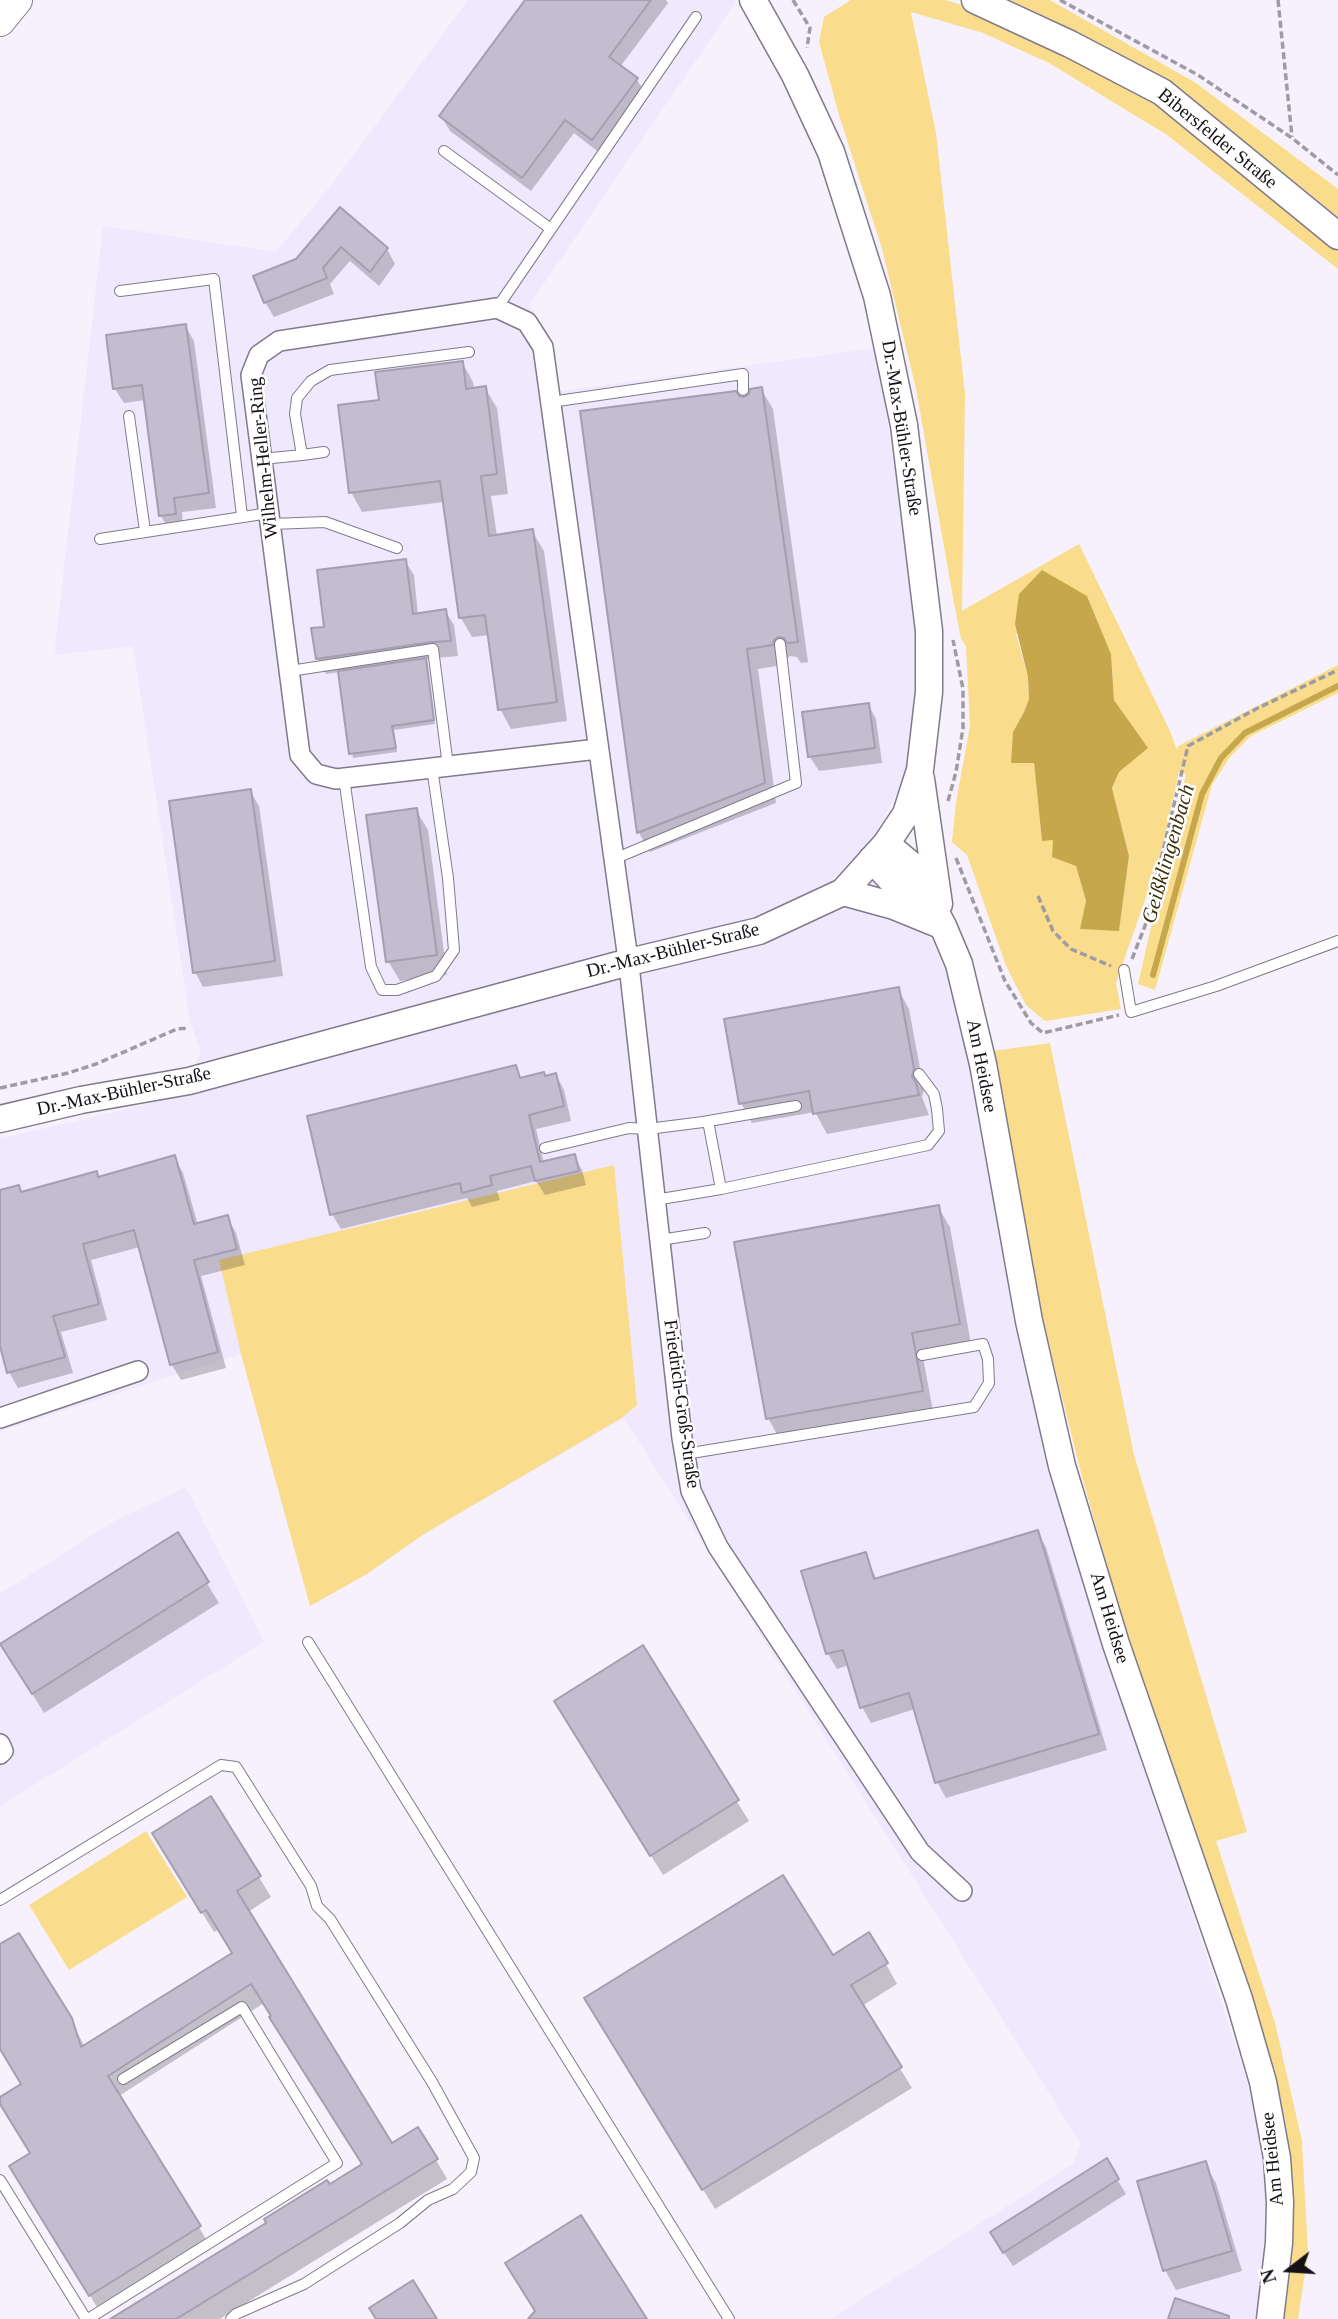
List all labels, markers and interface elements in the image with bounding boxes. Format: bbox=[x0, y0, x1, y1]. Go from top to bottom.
street label: Bibersfelder Straße bbox=[1153, 84, 1281, 194]
street label: Dr.-Max-Bühler-Straße bbox=[876, 339, 926, 517]
street label: Wilhelm-Heller-Ring bbox=[244, 376, 284, 540]
water label: Geißklingenbach bbox=[1137, 782, 1201, 926]
street label: Dr.-Max-Bühler-Straße bbox=[584, 918, 762, 984]
street label: Am Heidsee bbox=[961, 1017, 1001, 1115]
street label: Dr.-Max-Bühler-Straße bbox=[35, 1062, 213, 1122]
street label: Friedrich-Groß-Straße bbox=[658, 1318, 704, 1490]
street label: Am Heidsee bbox=[1084, 1570, 1134, 1666]
street label: Am Heidsee bbox=[1257, 2111, 1289, 2207]
north arrow bbox=[1254, 2235, 1324, 2305]
text: N bbox=[1256, 2267, 1280, 2286]

